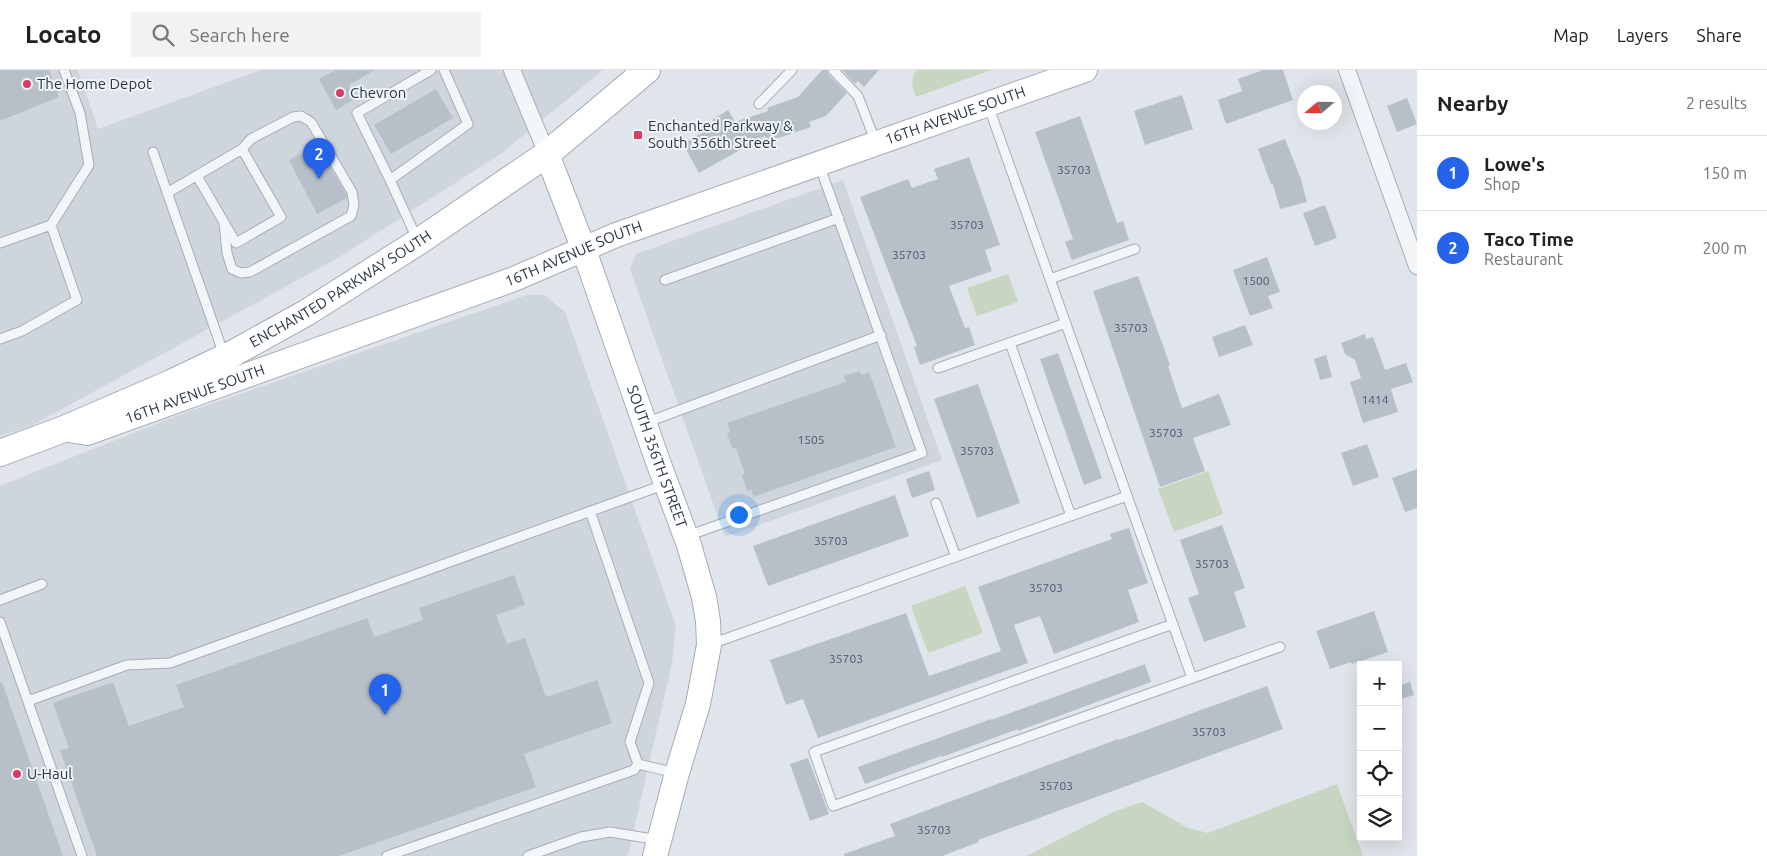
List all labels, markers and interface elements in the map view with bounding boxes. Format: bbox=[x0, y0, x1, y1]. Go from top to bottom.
search box bbox=[131, 12, 481, 57]
text: Locato bbox=[25, 21, 101, 48]
icon: search bbox=[149, 21, 177, 49]
text: Search here bbox=[189, 24, 290, 46]
text: Map bbox=[1553, 25, 1589, 45]
text: Layers bbox=[1617, 25, 1668, 45]
text: Share bbox=[1696, 25, 1742, 45]
place label: The Home Depot bbox=[37, 75, 152, 92]
marker: The Home Depot bbox=[21, 78, 33, 90]
street label: 16TH AVENUE SOUTH bbox=[883, 83, 1028, 148]
place label: Chevron bbox=[350, 84, 406, 101]
north arrow bbox=[1297, 85, 1342, 130]
marker: Chevron bbox=[334, 87, 346, 99]
text: Nearby bbox=[1437, 91, 1508, 115]
text: 2 results bbox=[1686, 94, 1747, 112]
place label: Enchanted Parkway & South 356th Street bbox=[648, 117, 793, 151]
marker: Enchanted Parkway & South 356th Street bbox=[632, 129, 644, 141]
pin: 2 bbox=[303, 138, 335, 179]
text: Lowe's bbox=[1484, 153, 1545, 175]
house number: 35703 bbox=[1057, 163, 1091, 176]
text: 1 bbox=[1448, 164, 1458, 182]
text: 150 m bbox=[1702, 164, 1747, 182]
text: Shop bbox=[1484, 175, 1520, 193]
street label: 16TH AVENUE SOUTH bbox=[502, 217, 645, 290]
house number: 35703 bbox=[950, 218, 984, 231]
street label: ENCHANTED PARKWAY SOUTH bbox=[247, 226, 434, 351]
text: Taco Time bbox=[1484, 228, 1574, 250]
text: 2 bbox=[1448, 239, 1458, 257]
text: 200 m bbox=[1702, 239, 1747, 257]
house number: 35703 bbox=[892, 248, 926, 261]
text: Restaurant bbox=[1484, 250, 1563, 268]
house number: 1500 bbox=[1242, 274, 1270, 287]
house number: 35703 bbox=[1114, 321, 1148, 334]
street label: 16TH AVENUE SOUTH bbox=[122, 361, 267, 427]
street label: SOUTH 356TH STREET bbox=[624, 383, 691, 531]
house number: 1414 bbox=[1361, 393, 1389, 406]
house number: 35703 bbox=[1149, 426, 1183, 439]
house number: 1505 bbox=[797, 433, 825, 446]
house number: 35703 bbox=[960, 444, 994, 457]
your location bbox=[726, 502, 752, 528]
house number: 35703 bbox=[814, 534, 848, 547]
house number: 35703 bbox=[1195, 557, 1229, 570]
house number: 35703 bbox=[1029, 581, 1063, 594]
house number: 35703 bbox=[829, 652, 863, 665]
map controls bbox=[1357, 661, 1402, 841]
button: + bbox=[1357, 661, 1402, 706]
pin: 1 bbox=[369, 674, 401, 715]
button: − bbox=[1357, 706, 1402, 751]
house number: 35703 bbox=[1192, 725, 1226, 738]
button: locate bbox=[1357, 751, 1402, 796]
place label: U-Haul bbox=[27, 765, 72, 782]
marker: U-Haul bbox=[11, 768, 23, 780]
house number: 35703 bbox=[1039, 779, 1073, 792]
button: layers bbox=[1357, 796, 1402, 841]
house number: 35703 bbox=[917, 823, 951, 836]

